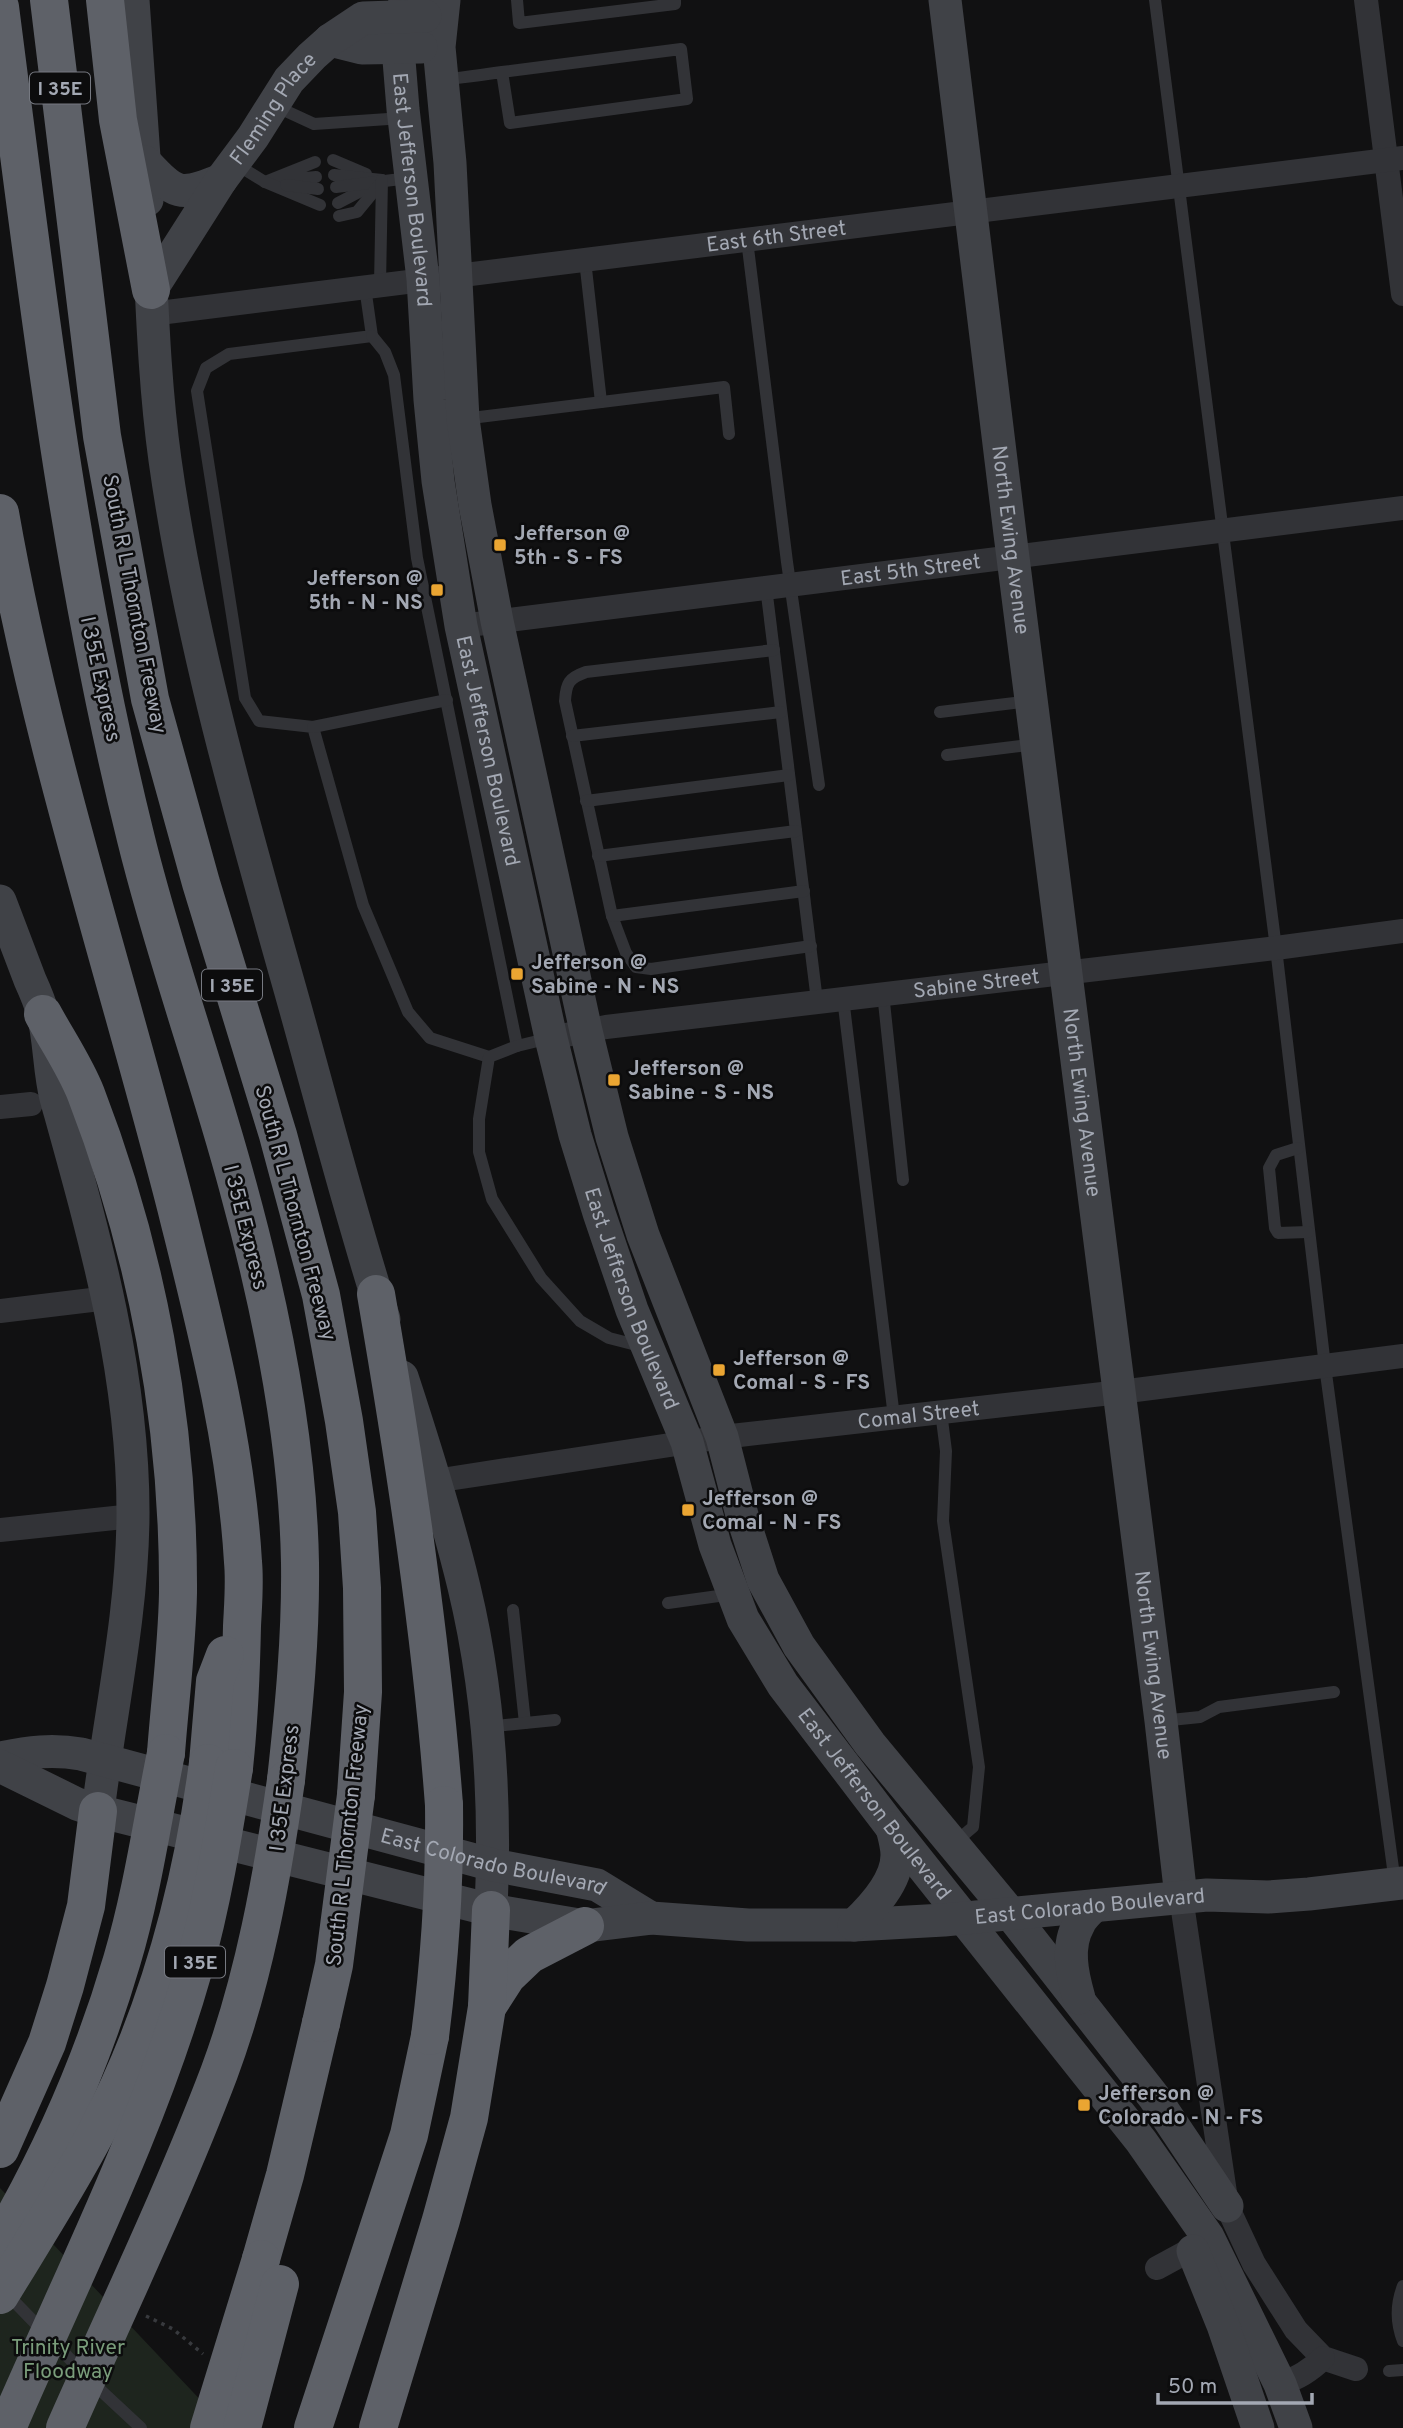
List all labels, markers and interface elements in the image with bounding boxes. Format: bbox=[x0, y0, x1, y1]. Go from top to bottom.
street label: Fleming Place bbox=[225, 47, 323, 171]
road number: I 35E bbox=[30, 72, 90, 104]
street label: East Jefferson Boulevard bbox=[385, 72, 437, 308]
street label: East 6th Street bbox=[705, 215, 848, 260]
street label: North Ewing Avenue bbox=[984, 444, 1035, 636]
street label: South R L Thornton Freeway bbox=[95, 472, 172, 736]
place label: Jefferson @ 5th - S - FS bbox=[514, 521, 630, 572]
marker: Jefferson @ 5th - S - FS bbox=[492, 537, 508, 553]
street label: East 5th Street bbox=[839, 549, 982, 593]
place label: Jefferson @ 5th - N - NS bbox=[307, 566, 423, 617]
marker: Jefferson @ 5th - N - NS bbox=[429, 582, 445, 598]
street label: I 35E Express bbox=[73, 614, 126, 745]
street label: East Jefferson Boulevard bbox=[448, 633, 525, 869]
place label: Jefferson @ Sabine - N - NS bbox=[531, 950, 679, 1001]
street label: Sabine Street bbox=[912, 964, 1041, 1006]
marker: Jefferson @ Sabine - N - NS bbox=[509, 966, 525, 982]
road number: I 35E bbox=[202, 970, 262, 1001]
street label: North Ewing Avenue bbox=[1055, 1007, 1106, 1199]
place label: Jefferson @ Sabine - S - NS bbox=[628, 1056, 774, 1107]
marker: Jefferson @ Sabine - S - NS bbox=[606, 1072, 622, 1088]
street label: South R L Thornton Freeway bbox=[247, 1083, 342, 1344]
street label: I 35E Express bbox=[216, 1162, 273, 1293]
street label: East Jefferson Boulevard bbox=[577, 1184, 684, 1414]
place label: Jefferson @ Comal - S - FS bbox=[733, 1346, 870, 1397]
marker: Jefferson @ Comal - S - FS bbox=[711, 1362, 727, 1378]
street label: Comal Street bbox=[856, 1396, 981, 1437]
place label: Jefferson @ Comal - N - FS bbox=[702, 1486, 841, 1537]
marker: Jefferson @ Comal - N - FS bbox=[680, 1502, 696, 1518]
street label: North Ewing Avenue bbox=[1127, 1569, 1177, 1761]
street label: South R L Thornton Freeway bbox=[321, 1703, 376, 1968]
street label: East Jefferson Boulevard bbox=[791, 1703, 956, 1906]
street label: I 35E Express bbox=[264, 1723, 307, 1853]
street label: East Colorado Boulevard bbox=[377, 1823, 611, 1903]
street label: East Colorado Boulevard bbox=[974, 1883, 1206, 1932]
road number: I 35E bbox=[165, 1946, 225, 1978]
place label: Jefferson @ Colorado - N - FS bbox=[1098, 2081, 1263, 2132]
marker: Jefferson @ Colorado - N - FS bbox=[1076, 2097, 1092, 2113]
park label: Trinity River Floodway bbox=[11, 2335, 125, 2386]
scale bar bbox=[1158, 2362, 1312, 2406]
text: 50 m bbox=[1168, 2374, 1217, 2401]

